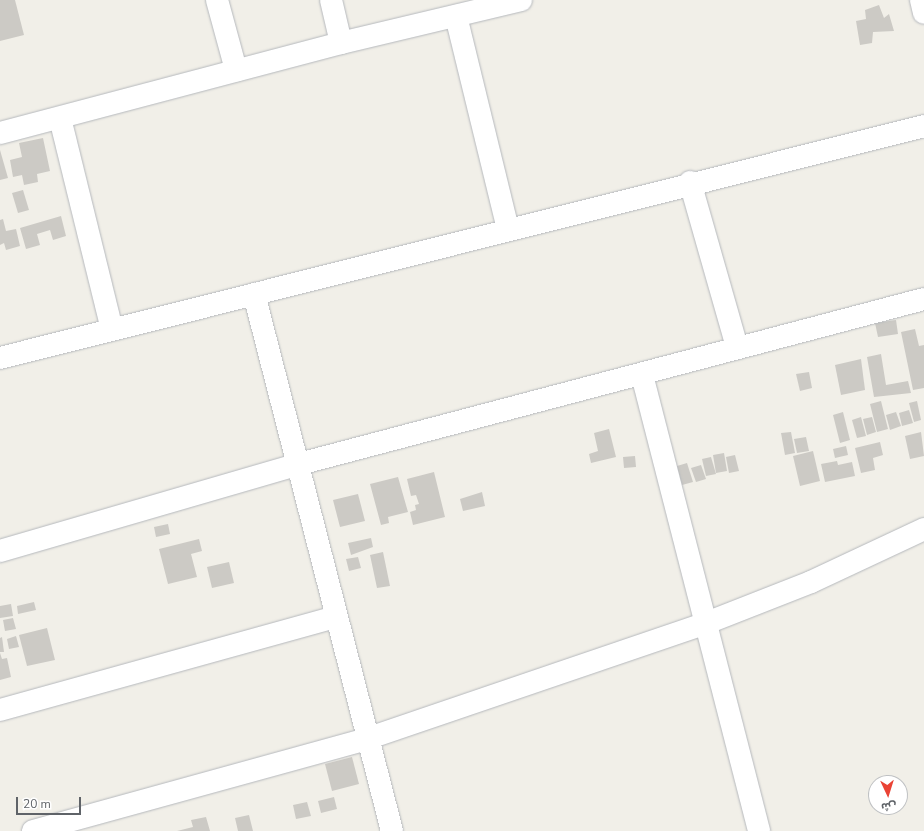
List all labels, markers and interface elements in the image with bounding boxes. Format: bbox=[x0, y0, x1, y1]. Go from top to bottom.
north arrow bbox=[868, 775, 908, 815]
scale bar bbox=[18, 789, 83, 815]
text: 20 m bbox=[23, 796, 51, 812]
text: ش bbox=[881, 798, 897, 814]

